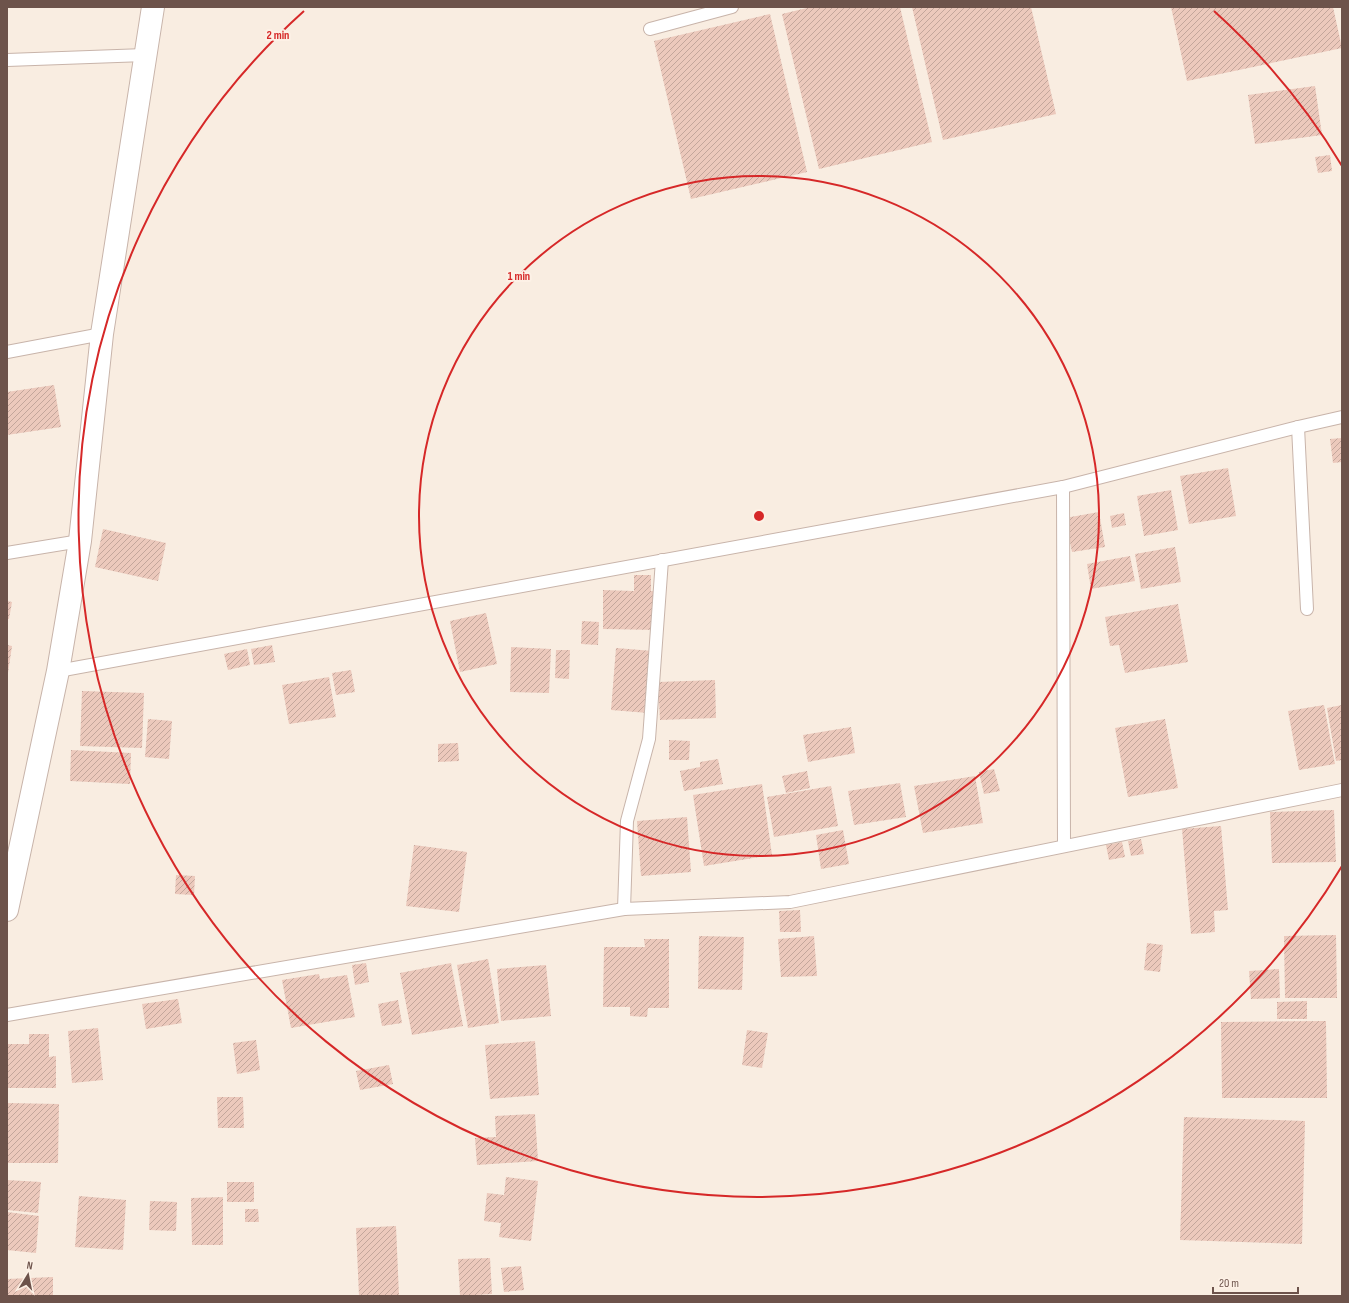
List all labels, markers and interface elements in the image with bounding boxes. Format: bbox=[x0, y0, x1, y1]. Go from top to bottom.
text: 2 min bbox=[267, 28, 289, 43]
text: 1 min bbox=[508, 269, 530, 284]
centre of rings bbox=[752, 509, 766, 523]
north arrow bbox=[8, 1255, 48, 1295]
text: N bbox=[26, 1259, 34, 1273]
scale bar bbox=[1213, 1269, 1298, 1295]
text: 20 m bbox=[1219, 1276, 1239, 1291]

